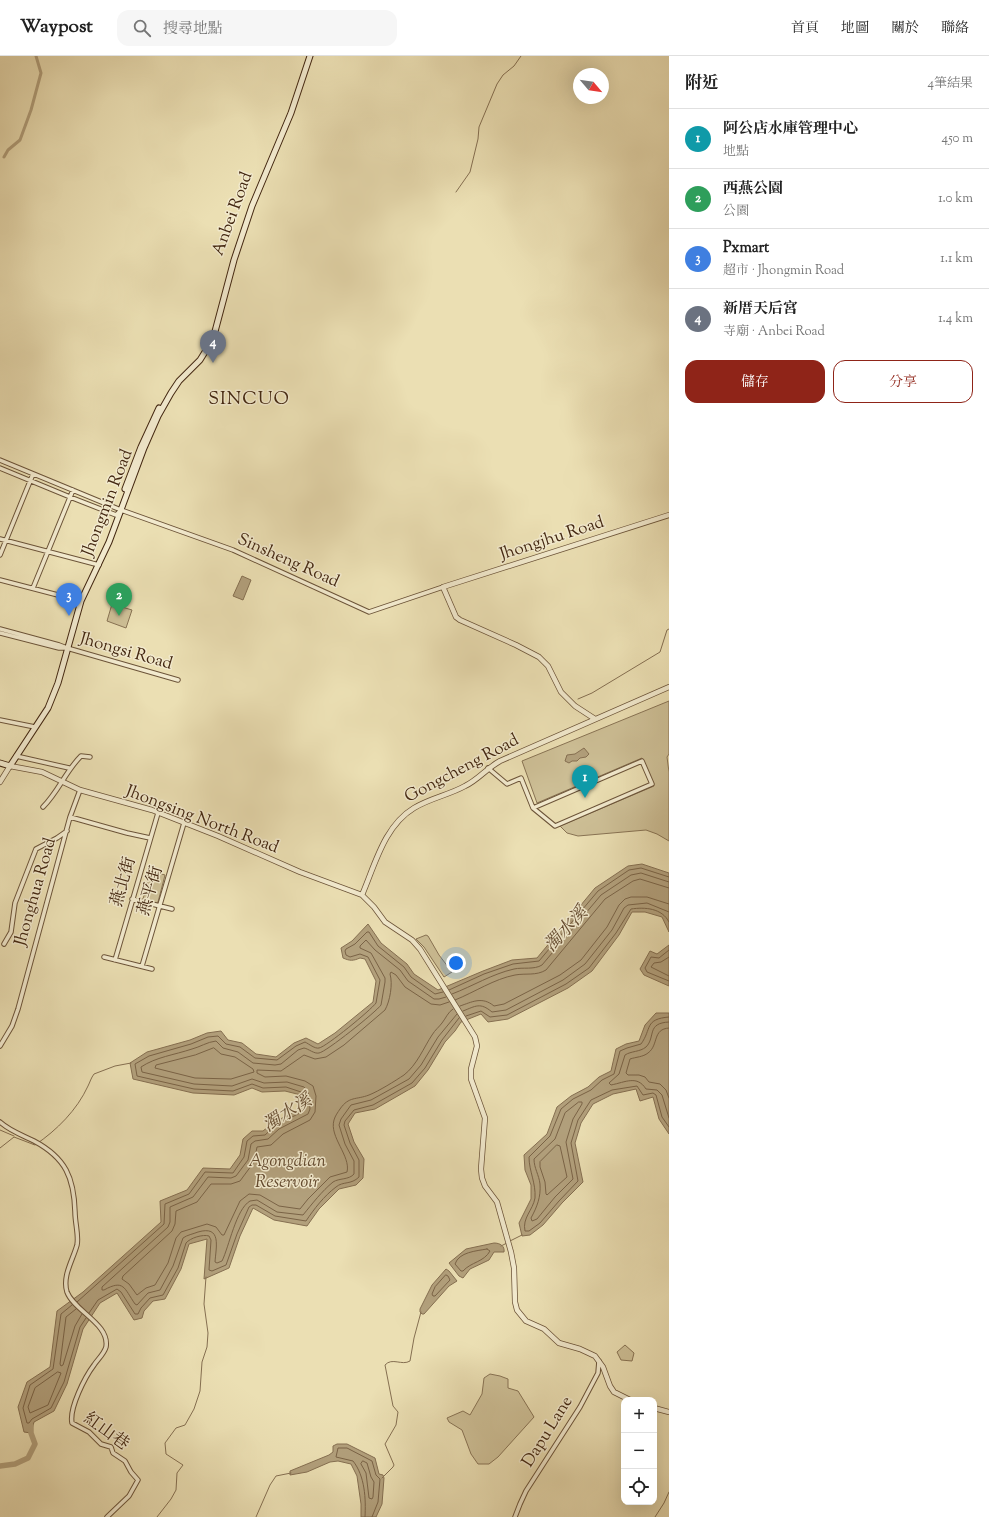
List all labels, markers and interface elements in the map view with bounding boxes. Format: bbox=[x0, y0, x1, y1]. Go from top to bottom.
search box bbox=[117, 10, 397, 46]
text: Waypost bbox=[20, 14, 93, 41]
icon: search bbox=[131, 17, 153, 39]
text: 搜尋地點 bbox=[163, 19, 223, 40]
text: 首頁 bbox=[791, 19, 819, 39]
text: 地圖 bbox=[841, 19, 869, 39]
text: 關於 bbox=[891, 19, 919, 39]
text: 聯絡 bbox=[941, 19, 969, 39]
north arrow bbox=[573, 68, 609, 104]
text: 附近 bbox=[685, 72, 719, 96]
text: 4筆結果 bbox=[927, 75, 973, 93]
text: 阿公店水庫管理中心 bbox=[723, 119, 858, 140]
text: 1 bbox=[696, 130, 700, 148]
text: 450 m bbox=[942, 130, 973, 148]
text: 地點 bbox=[723, 143, 749, 161]
street label: Anbei Road bbox=[207, 168, 259, 259]
text: 西燕公園 bbox=[723, 179, 783, 200]
text: 2 bbox=[695, 190, 701, 208]
text: 1.0 km bbox=[938, 190, 973, 208]
text: 公園 bbox=[723, 203, 749, 221]
text: Pxmart bbox=[723, 238, 769, 259]
text: 3 bbox=[695, 250, 701, 268]
text: 1.1 km bbox=[940, 250, 973, 268]
text: 超市 · Jhongmin Road bbox=[723, 262, 844, 280]
text: 新厝天后宮 bbox=[723, 299, 798, 320]
text: 4 bbox=[695, 310, 701, 328]
text: 1.4 km bbox=[938, 310, 973, 328]
text: 寺廟 · Anbei Road bbox=[723, 323, 825, 341]
pin: 4 bbox=[200, 330, 226, 363]
button: 儲存 bbox=[685, 360, 825, 403]
button: 分享 bbox=[833, 360, 973, 403]
district label: SINCUO bbox=[208, 387, 290, 413]
street label: Jhongmin Road bbox=[76, 446, 140, 561]
street label: Jhongjhu Road bbox=[496, 511, 608, 567]
street label: Sinsheng Road bbox=[233, 528, 343, 594]
pin: 3 bbox=[56, 583, 82, 616]
pin: 2 bbox=[106, 583, 132, 616]
street label: Jhongsi Road bbox=[76, 627, 176, 677]
street label: Gongcheng Road bbox=[400, 728, 524, 809]
pin: 1 bbox=[572, 765, 598, 798]
street label: Jhongsing North Road bbox=[121, 779, 282, 860]
street label: Jhonghua Road bbox=[9, 835, 63, 950]
street label: 燕北街 bbox=[105, 854, 143, 910]
street label: 燕平街 bbox=[132, 863, 170, 919]
water label: 濁水溪 bbox=[539, 900, 596, 959]
your location bbox=[446, 953, 466, 973]
water label: 濁水溪 bbox=[258, 1087, 319, 1140]
water label: Agongdian Reservoir bbox=[248, 1149, 326, 1196]
street label: Dapu Lane bbox=[517, 1392, 579, 1472]
map controls bbox=[621, 1397, 657, 1505]
button: + bbox=[621, 1397, 657, 1433]
street label: 紅山巷 bbox=[78, 1407, 134, 1457]
button: − bbox=[621, 1433, 657, 1469]
button: locate bbox=[621, 1469, 657, 1505]

